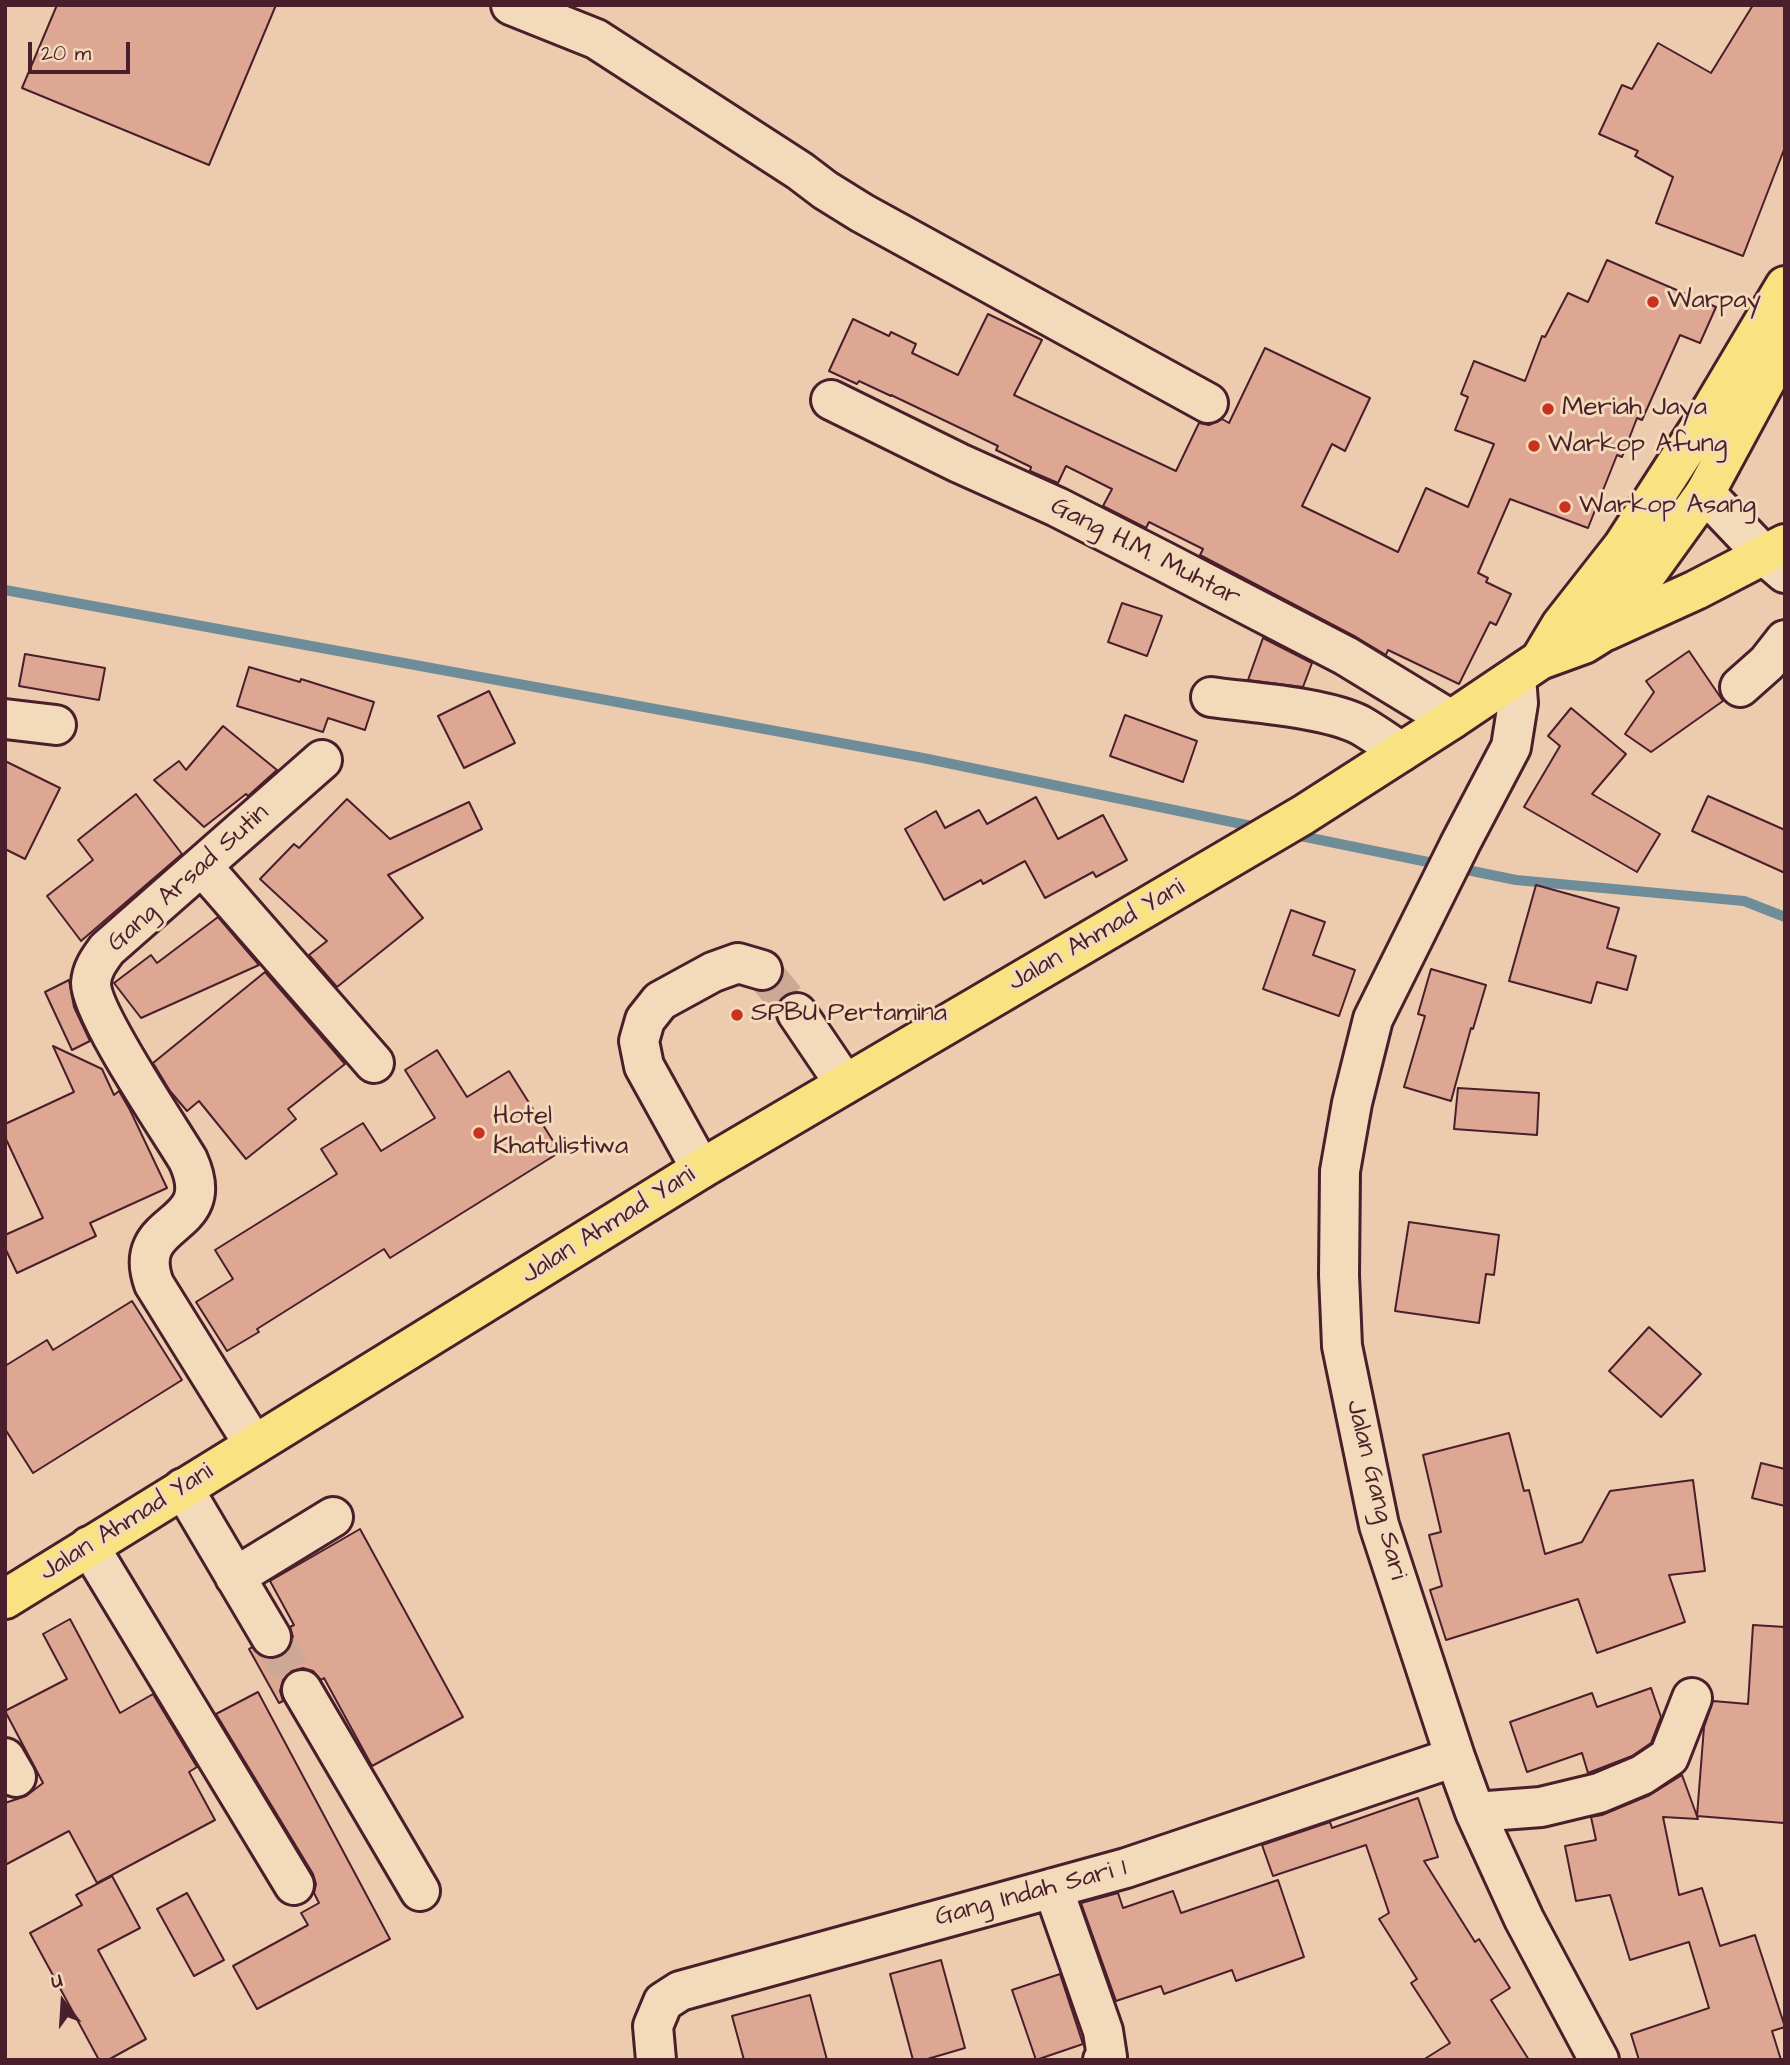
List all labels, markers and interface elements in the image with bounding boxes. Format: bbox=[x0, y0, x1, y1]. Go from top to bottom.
scale bar bbox=[32, 28, 133, 72]
text: 20 m bbox=[41, 39, 91, 68]
place label: Warpay bbox=[1667, 286, 1761, 318]
marker: Warpay bbox=[1645, 294, 1661, 310]
place label: Meriah Jaya bbox=[1562, 393, 1707, 425]
marker: Meriah Jaya bbox=[1540, 401, 1556, 417]
place label: Warkop Afung bbox=[1548, 430, 1727, 462]
marker: Warkop Afung bbox=[1526, 438, 1542, 454]
place label: Warkop Asang bbox=[1579, 491, 1756, 523]
street label: Gang H.M. Muhtar bbox=[1045, 492, 1245, 614]
marker: Warkop Asang bbox=[1557, 499, 1573, 515]
street label: Gang Arsad Sutin bbox=[102, 798, 276, 960]
street label: Jalan Ahmad Yani bbox=[1003, 873, 1191, 999]
place label: SPBU Pertamina bbox=[751, 999, 947, 1031]
marker: SPBU Pertamina bbox=[729, 1007, 745, 1023]
place label: Hotel Khatulistiwa bbox=[493, 1102, 628, 1164]
marker: Hotel Khatulistiwa bbox=[471, 1125, 487, 1141]
street label: Jalan Ahmad Yani bbox=[517, 1160, 701, 1292]
street label: Jalan Gang Sari bbox=[1338, 1397, 1412, 1583]
street label: Jalan Ahmad Yani bbox=[35, 1457, 219, 1589]
street label: Gang Indah Sari 1 bbox=[932, 1853, 1130, 1935]
north arrow bbox=[28, 1967, 98, 2037]
text: U bbox=[48, 1967, 66, 1996]

